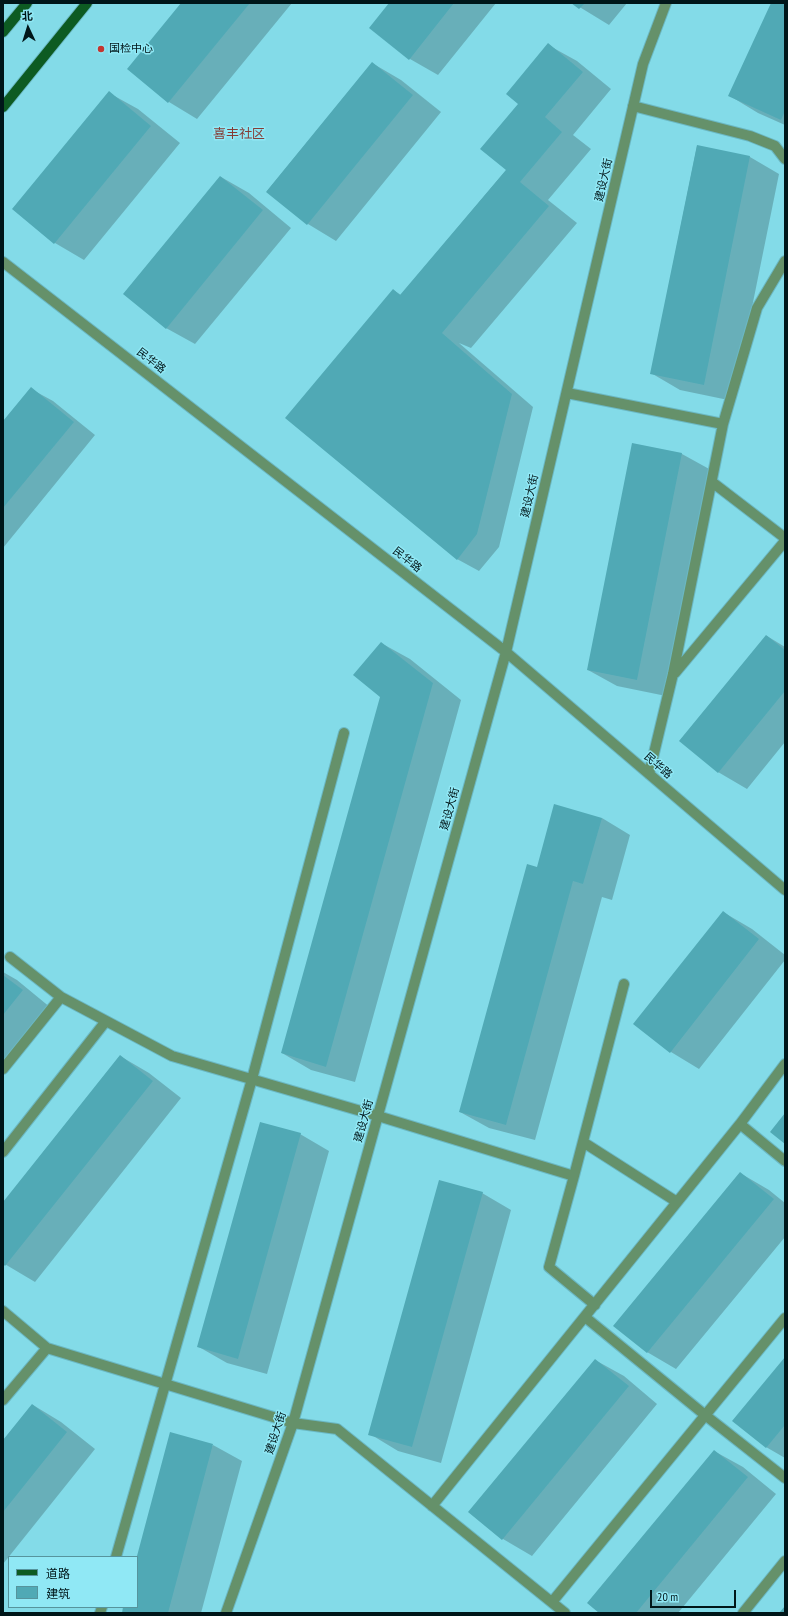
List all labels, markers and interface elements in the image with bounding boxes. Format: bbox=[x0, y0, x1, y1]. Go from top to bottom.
north arrow bbox=[8, 8, 48, 48]
text: 北 bbox=[21, 9, 33, 23]
place label: 国检中心 bbox=[109, 42, 153, 56]
marker: 国检中心 bbox=[96, 44, 106, 54]
district label: 喜丰社区 bbox=[213, 126, 265, 142]
street label: 建设大街 bbox=[593, 157, 615, 203]
street label: 民华路 bbox=[134, 346, 168, 376]
street label: 建设大街 bbox=[519, 473, 541, 519]
street label: 民华路 bbox=[390, 545, 424, 575]
street label: 民华路 bbox=[641, 750, 675, 782]
street label: 建设大街 bbox=[438, 786, 462, 832]
street label: 建设大街 bbox=[352, 1098, 376, 1144]
street label: 建设大街 bbox=[263, 1410, 289, 1456]
legend bbox=[8, 1556, 138, 1608]
text: 道路 bbox=[46, 1566, 70, 1581]
scale bar bbox=[652, 1582, 738, 1608]
text: 建筑 bbox=[46, 1586, 70, 1601]
text: 20 m bbox=[657, 1589, 678, 1604]

